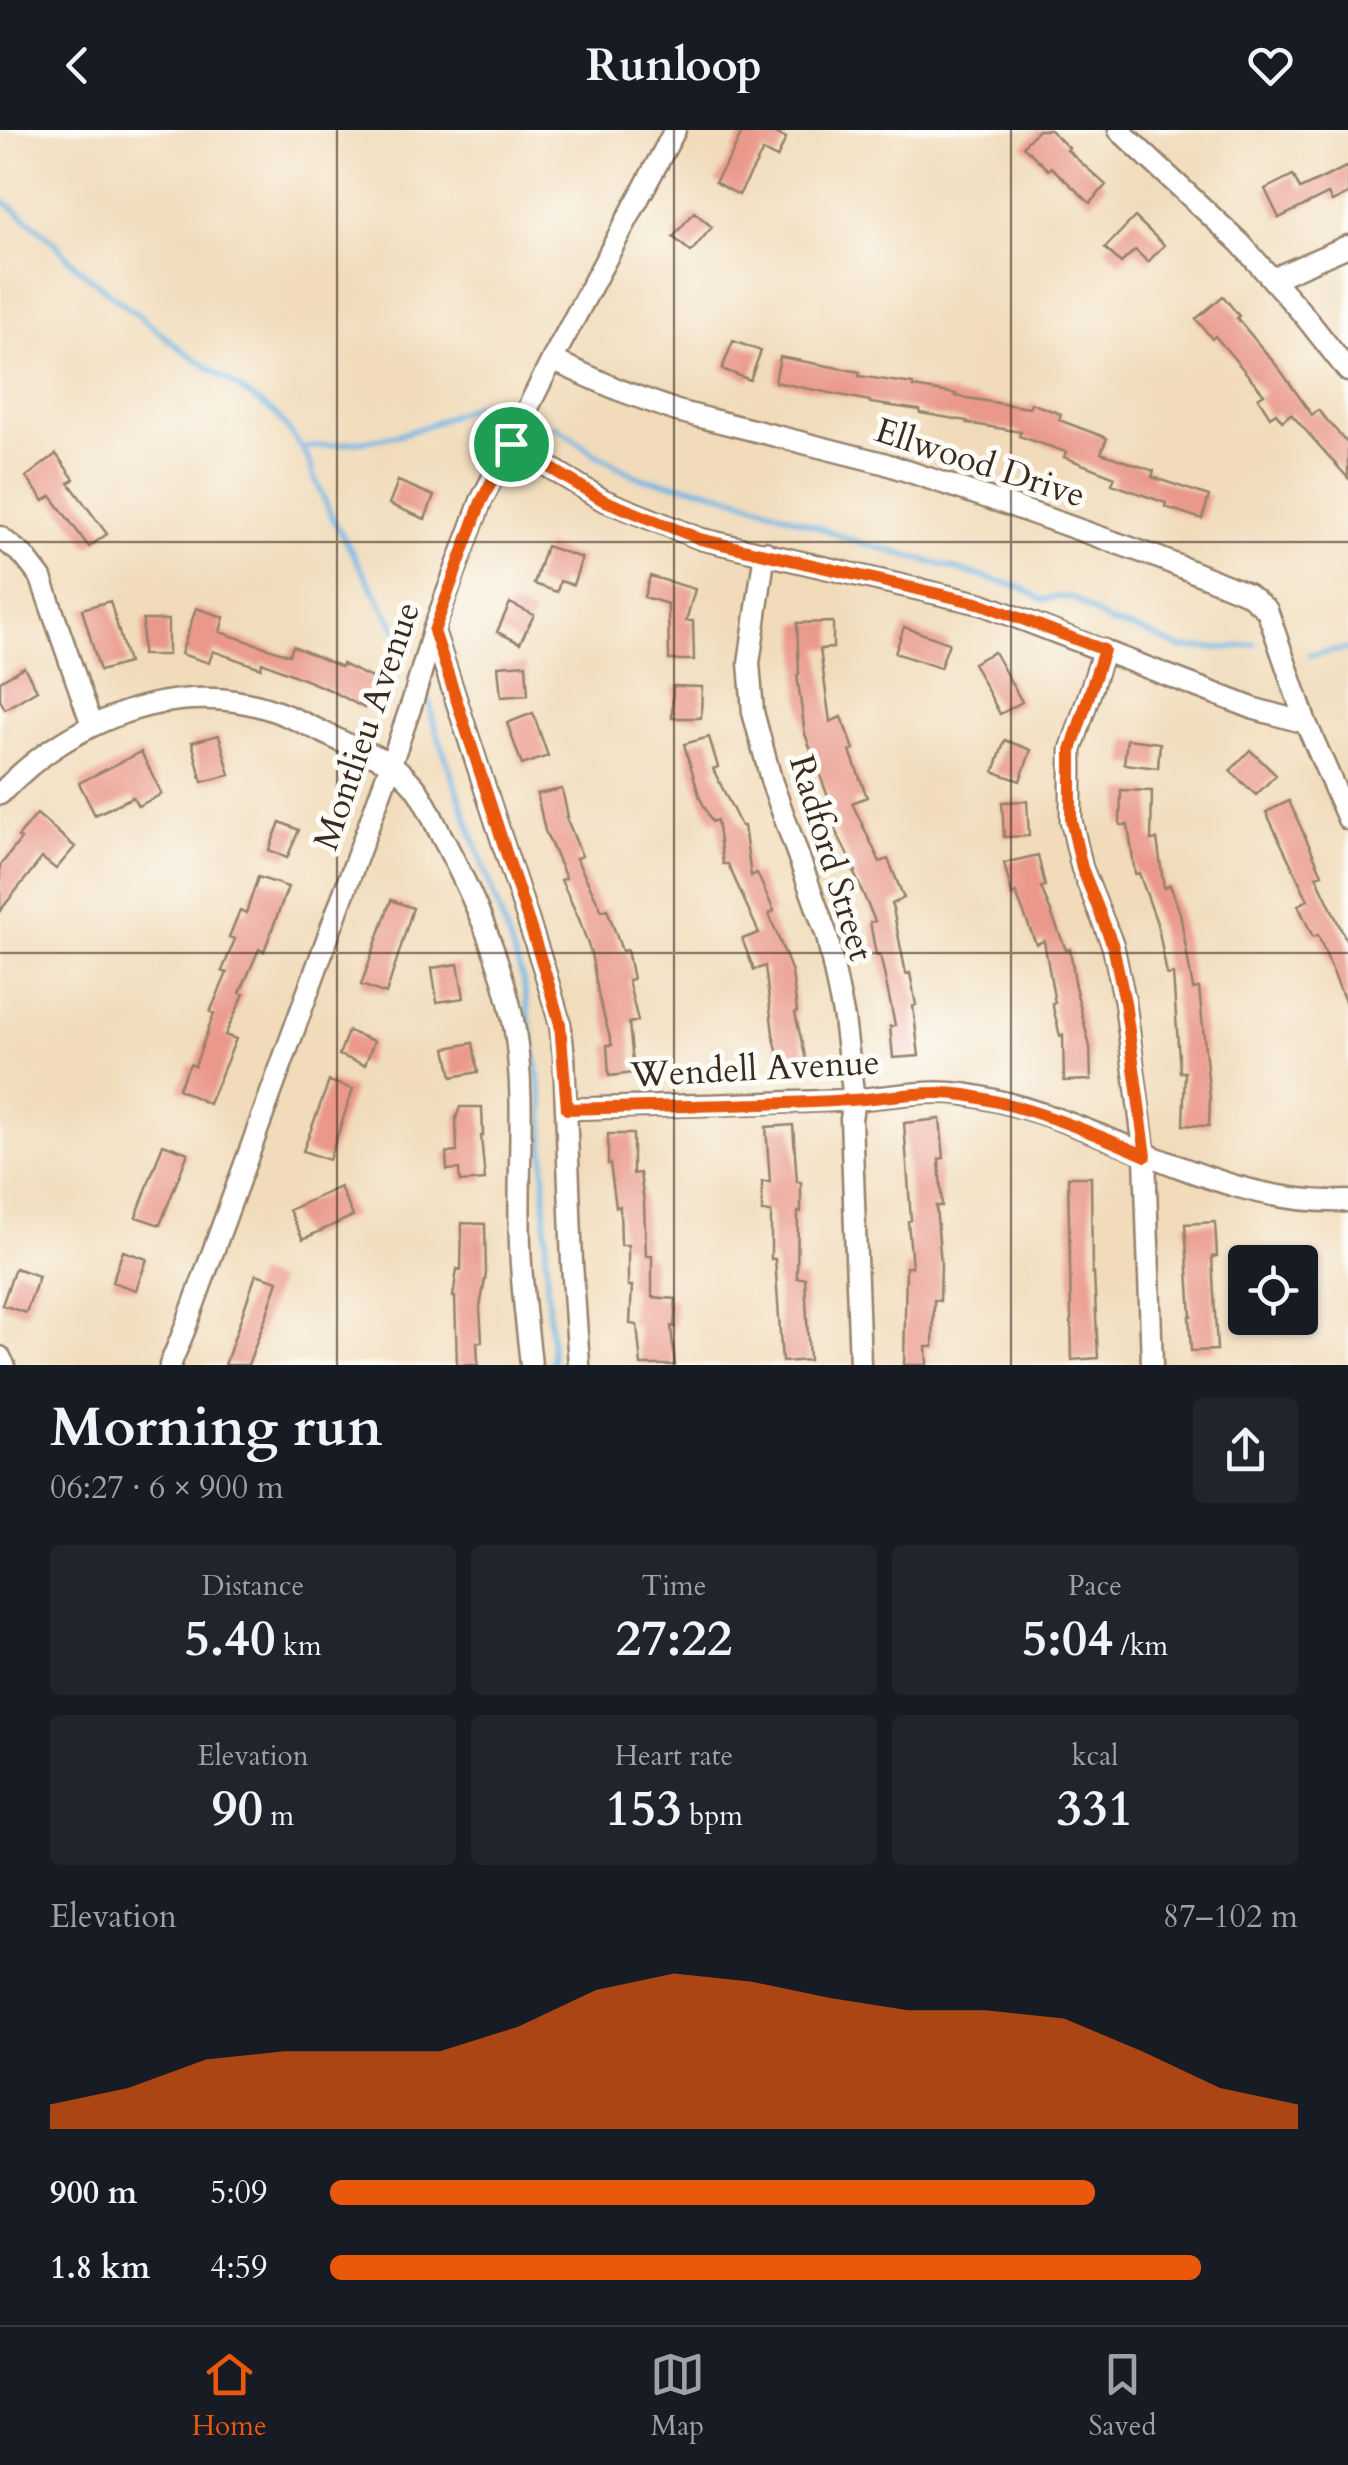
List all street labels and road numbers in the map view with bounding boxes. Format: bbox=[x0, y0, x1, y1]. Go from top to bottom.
street label: Ellwood Drive bbox=[869, 406, 1091, 520]
street label: Montlieu Avenue bbox=[302, 595, 432, 857]
street label: Radford Street bbox=[777, 749, 885, 967]
street label: Wendell Avenue bbox=[628, 1038, 881, 1100]

